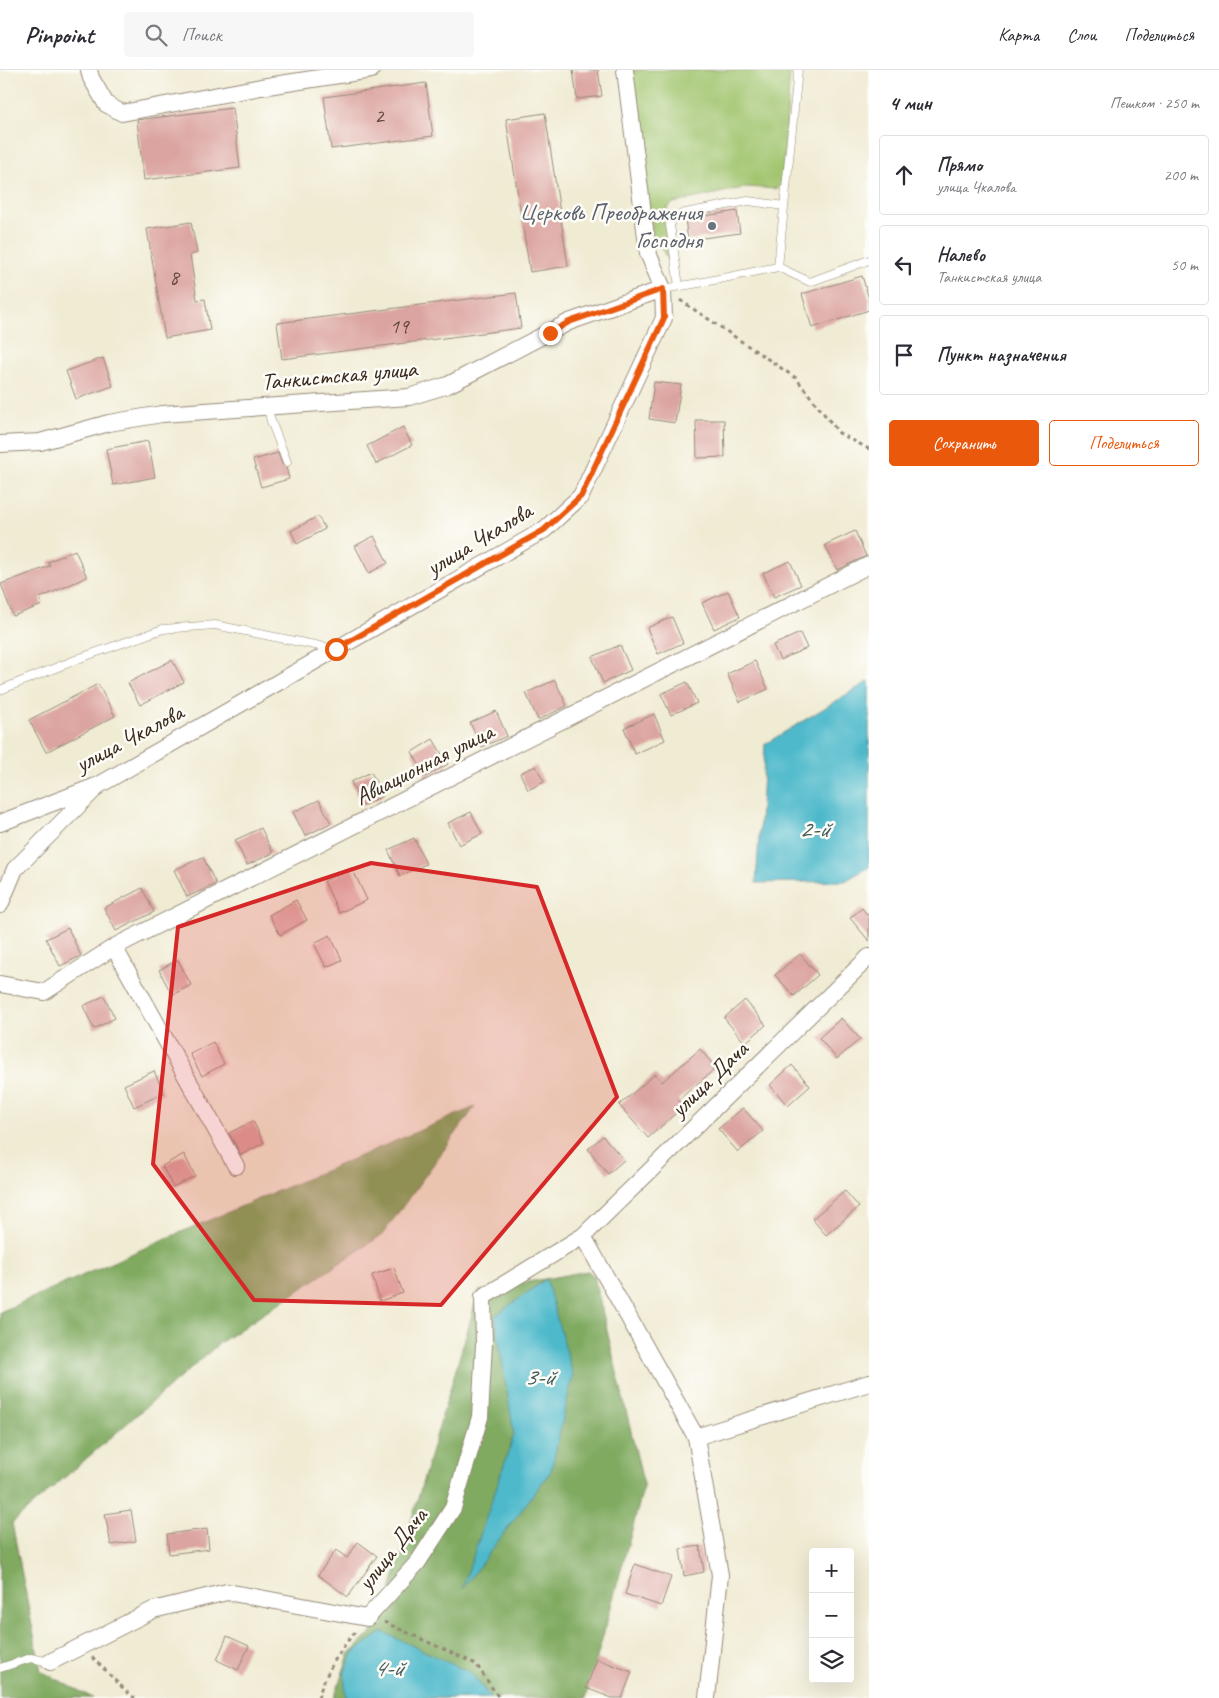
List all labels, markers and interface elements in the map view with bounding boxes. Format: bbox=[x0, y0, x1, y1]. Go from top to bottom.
search box bbox=[124, 12, 474, 57]
text: Pinpoint bbox=[25, 20, 94, 50]
icon: search bbox=[142, 21, 170, 49]
text: Поиск bbox=[182, 23, 222, 47]
text: Карта bbox=[998, 24, 1039, 46]
text: Слои bbox=[1067, 24, 1096, 46]
text: Поделиться bbox=[1124, 24, 1194, 46]
text: 4 мин bbox=[889, 90, 932, 116]
text: Пешком · 250 m bbox=[1110, 93, 1199, 113]
house number: 2 bbox=[374, 103, 385, 129]
text: Прямо bbox=[937, 153, 982, 177]
icon: ahead bbox=[890, 161, 918, 189]
text: 200 m bbox=[1164, 165, 1198, 185]
text: улица Чкалова bbox=[937, 177, 1016, 197]
place label: Церковь Преображения Господня bbox=[519, 197, 704, 255]
marker: Церковь Преображения Господня bbox=[706, 220, 718, 232]
text: Налево bbox=[937, 243, 985, 267]
icon: left bbox=[890, 251, 918, 279]
text: 50 m bbox=[1171, 255, 1198, 275]
house number: 8 bbox=[169, 264, 181, 290]
text: Танкистская улица bbox=[937, 267, 1041, 287]
house number: 19 bbox=[390, 313, 410, 339]
route end bbox=[539, 322, 562, 345]
icon: arrive bbox=[890, 341, 918, 369]
text: Пункт назначения bbox=[937, 343, 1066, 367]
street label: Танкистская улица bbox=[260, 353, 420, 397]
button: Сохранить bbox=[889, 420, 1039, 466]
button: Поделиться bbox=[1049, 420, 1199, 466]
street label: улица Чкалова bbox=[419, 495, 539, 583]
route start bbox=[325, 638, 348, 661]
street label: улица Чкалова bbox=[68, 696, 190, 780]
street label: Авиационная улица bbox=[350, 715, 500, 812]
water label: 2-й bbox=[799, 813, 833, 845]
street label: улица Дача bbox=[662, 1034, 755, 1125]
water label: 3-й bbox=[524, 1361, 558, 1393]
street label: улица Дача bbox=[349, 1501, 434, 1598]
map controls bbox=[809, 1548, 854, 1683]
button: + bbox=[809, 1548, 854, 1593]
button: − bbox=[809, 1593, 854, 1638]
button: layers bbox=[809, 1638, 854, 1683]
water label: 4-й bbox=[373, 1652, 407, 1684]

